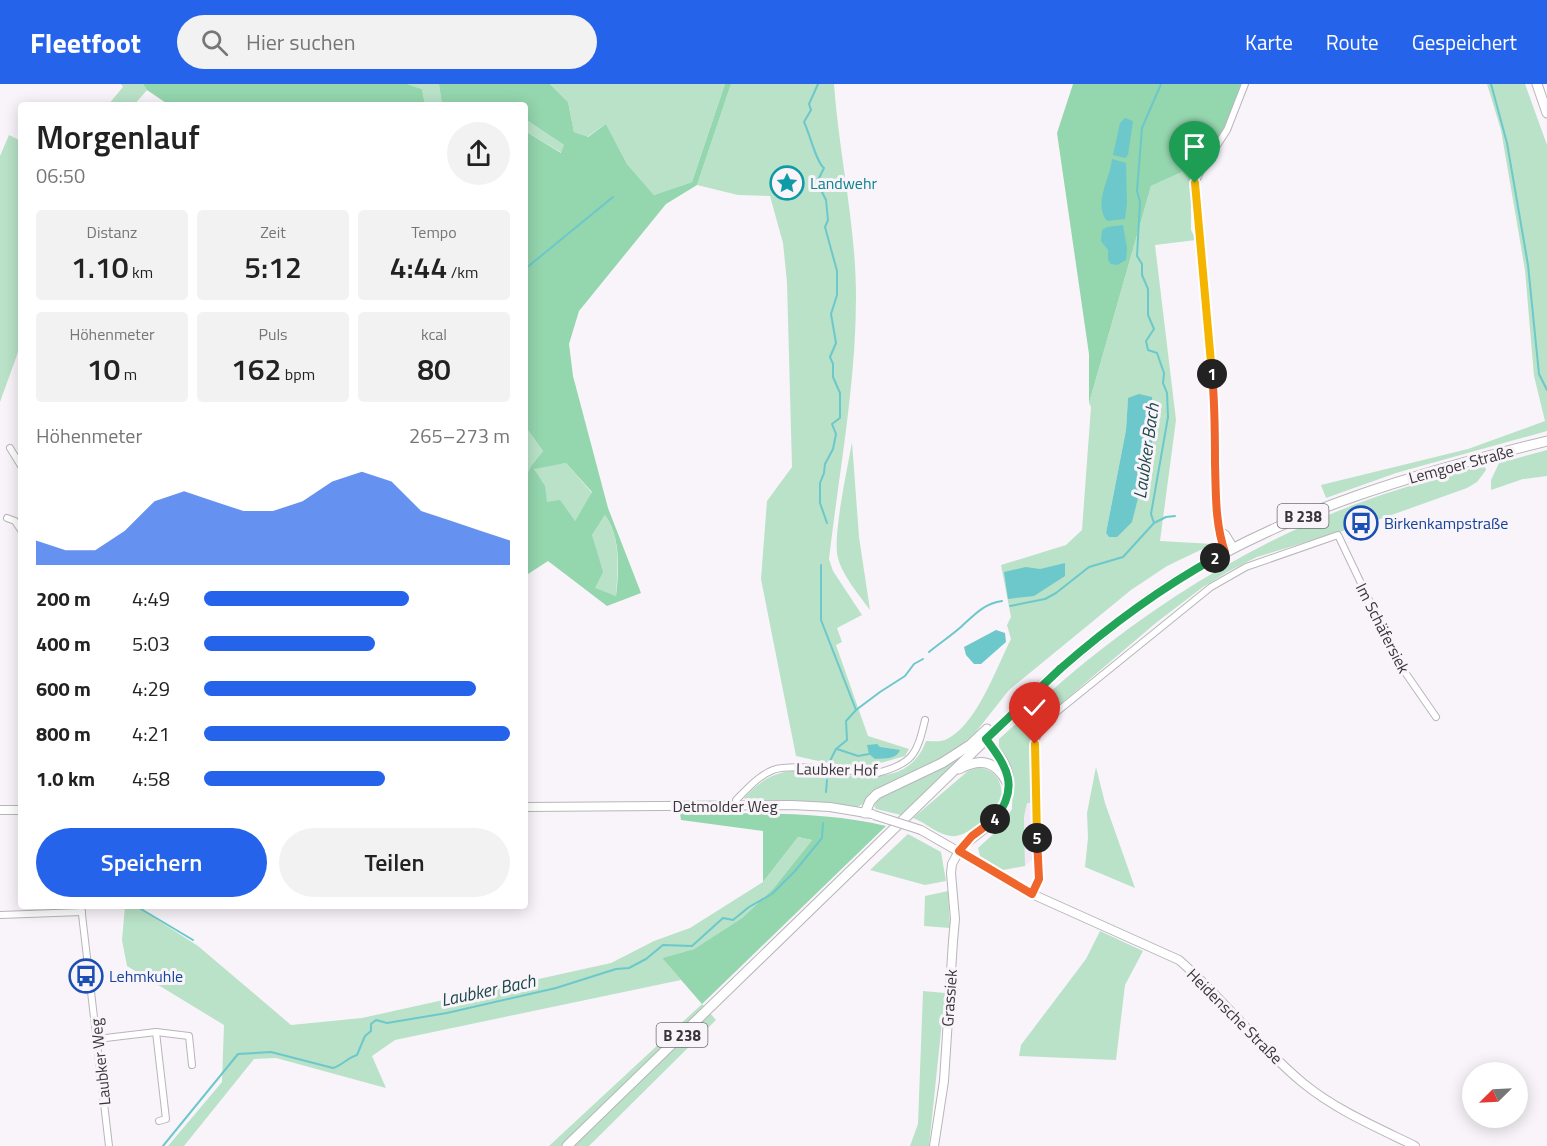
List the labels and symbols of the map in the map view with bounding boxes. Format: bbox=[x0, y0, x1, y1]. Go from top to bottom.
pin bbox=[1169, 121, 1220, 183]
place icon: Landwehr bbox=[769, 165, 805, 201]
place label: Landwehr bbox=[810, 171, 878, 195]
pin: 1 bbox=[1197, 359, 1227, 389]
water label: Laubker Bach bbox=[1126, 401, 1166, 500]
street label: Lemgoer Straße bbox=[1406, 438, 1516, 490]
road number: B 238 bbox=[1278, 504, 1328, 528]
bus stop icon: Birkenkampstraße bbox=[1343, 505, 1379, 541]
place label: Birkenkampstraße bbox=[1384, 511, 1508, 535]
pin: 2 bbox=[1200, 543, 1230, 573]
street label: Im Schäfersiek bbox=[1350, 579, 1416, 678]
pin bbox=[1009, 682, 1060, 744]
street label: Laubker Hof bbox=[796, 756, 879, 782]
street label: Detmolder Weg bbox=[672, 794, 778, 818]
pin: 4 bbox=[980, 804, 1010, 834]
pin: 5 bbox=[1022, 823, 1052, 853]
bus stop icon: Lehmkuhle bbox=[68, 958, 104, 994]
street label: Heidensche Straße bbox=[1182, 963, 1288, 1069]
place label: Lehmkuhle bbox=[109, 964, 183, 988]
water label: Laubker Bach bbox=[438, 967, 539, 1013]
street label: Grassiek bbox=[935, 968, 963, 1028]
street label: Laubker Weg bbox=[83, 1017, 117, 1107]
road number: B 238 bbox=[656, 1023, 708, 1047]
north arrow bbox=[1462, 1062, 1528, 1128]

